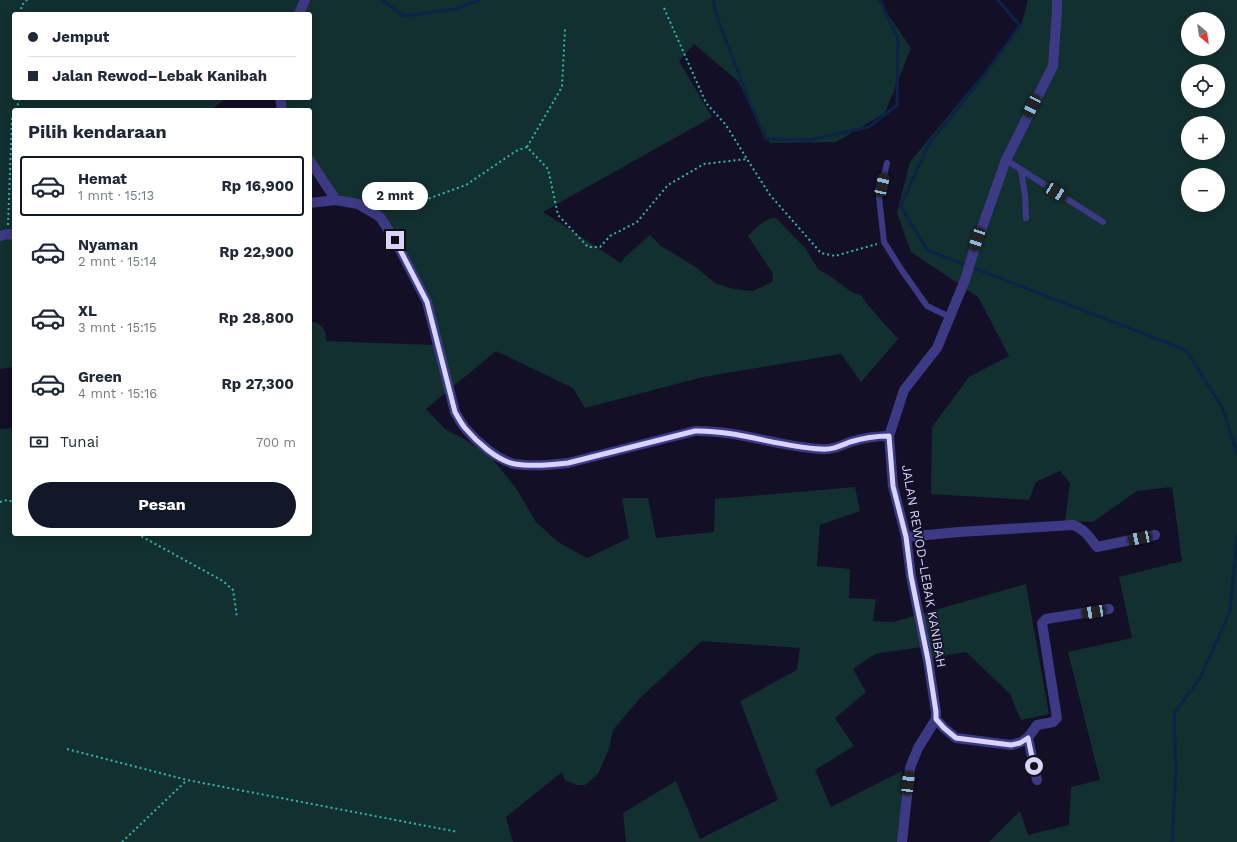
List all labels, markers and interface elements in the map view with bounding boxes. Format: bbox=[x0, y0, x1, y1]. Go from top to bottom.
north arrow bbox=[1181, 12, 1225, 56]
map controls bbox=[1181, 12, 1225, 212]
text: Jemput bbox=[52, 28, 109, 46]
button: locate bbox=[1181, 64, 1225, 108]
text: Jalan Rewod–Lebak Kanibah bbox=[52, 67, 267, 85]
car bbox=[1021, 93, 1043, 119]
button: + bbox=[1181, 116, 1225, 160]
text: Pilih kendaraan bbox=[28, 121, 167, 142]
icon: car bbox=[30, 168, 66, 204]
button: − bbox=[1181, 168, 1225, 212]
text: Hemat bbox=[78, 170, 127, 188]
car bbox=[873, 172, 891, 198]
text: Rp 16,900 bbox=[222, 177, 294, 195]
car bbox=[1043, 181, 1069, 203]
callout: 2 mnt bbox=[362, 182, 428, 210]
text: 1 mnt · 15:13 bbox=[78, 188, 154, 203]
text: 2 mnt bbox=[376, 188, 414, 203]
car bbox=[967, 226, 987, 252]
route end bbox=[386, 231, 404, 249]
icon: car bbox=[30, 234, 66, 270]
text: Nyaman bbox=[78, 236, 138, 254]
text: Rp 22,900 bbox=[219, 243, 294, 261]
text: 2 mnt · 15:14 bbox=[78, 254, 157, 269]
icon: car bbox=[30, 300, 66, 336]
text: XL bbox=[78, 302, 97, 320]
text: Rp 28,800 bbox=[219, 309, 294, 327]
text: 3 mnt · 15:15 bbox=[78, 320, 156, 335]
icon: car bbox=[30, 366, 66, 402]
text: Green bbox=[78, 368, 122, 386]
text: Rp 27,300 bbox=[221, 375, 294, 393]
text: 4 mnt · 15:16 bbox=[78, 386, 157, 401]
icon: cash bbox=[28, 431, 50, 453]
text: Tunai bbox=[60, 433, 99, 451]
text: 700 m bbox=[256, 435, 296, 450]
street label: JALAN REWOD–LEBAK KANIBAH bbox=[899, 463, 949, 669]
button: Pesan bbox=[28, 482, 296, 528]
car bbox=[1127, 530, 1153, 546]
car bbox=[1081, 604, 1107, 620]
route start bbox=[1025, 757, 1043, 775]
car bbox=[901, 770, 915, 796]

